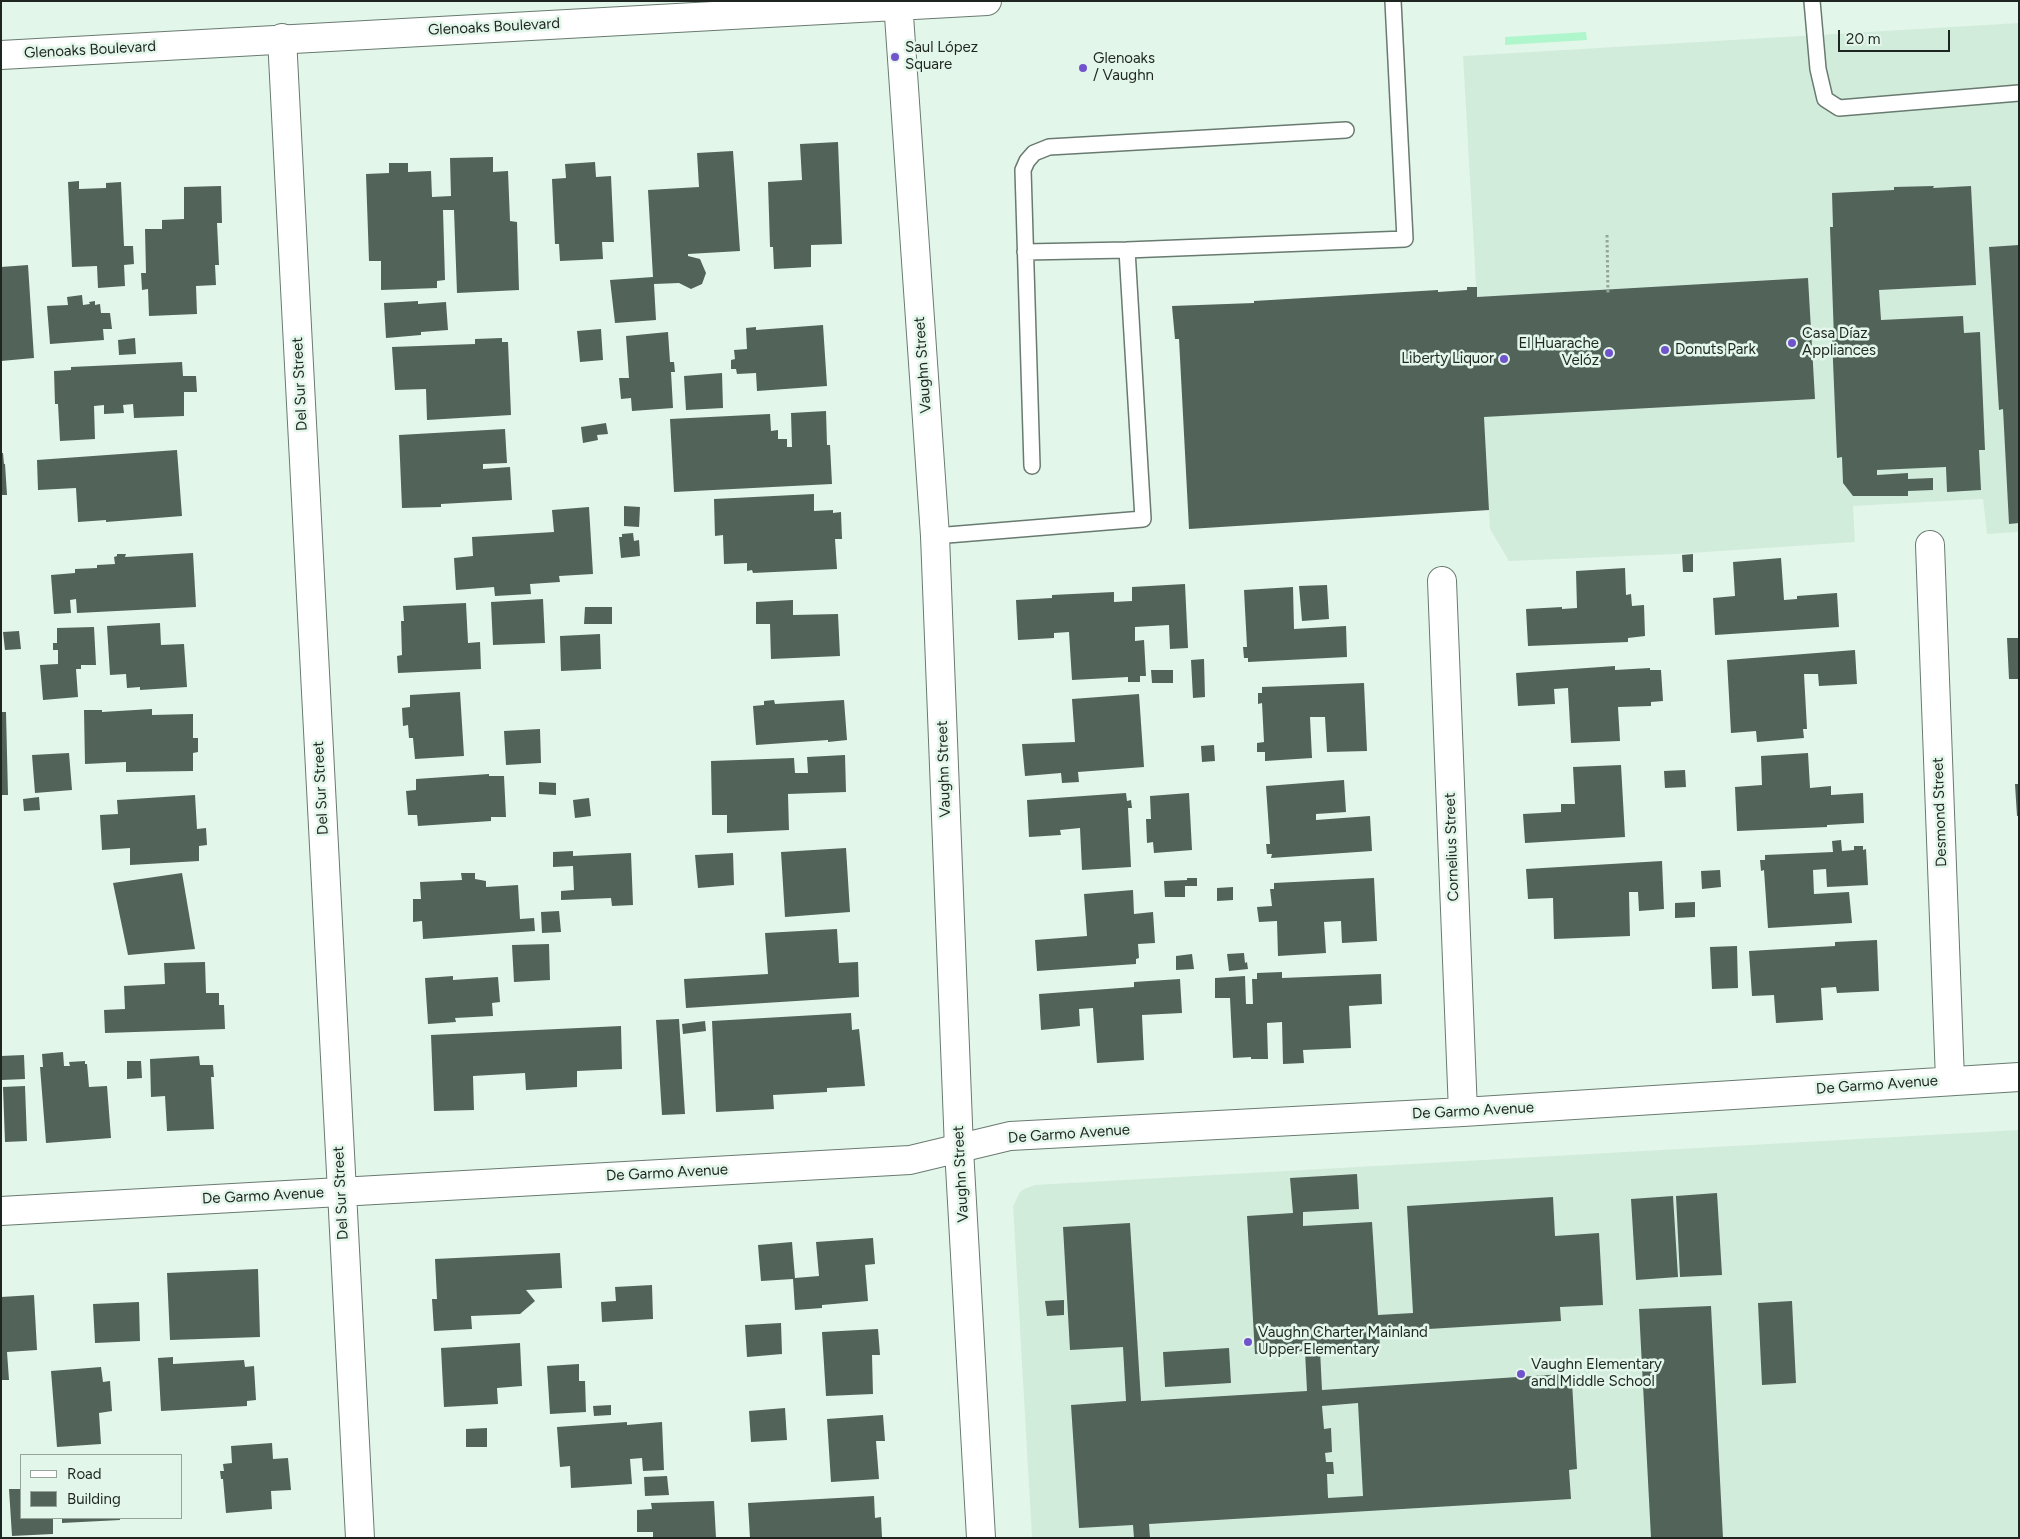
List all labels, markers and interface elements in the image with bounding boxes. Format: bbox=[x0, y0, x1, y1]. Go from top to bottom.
street label: Glenoaks Boulevard bbox=[427, 15, 561, 39]
scale bar bbox=[1840, 20, 1952, 52]
text: 20 m bbox=[1846, 30, 1880, 48]
street label: Glenoaks Boulevard bbox=[23, 38, 157, 62]
place label: Saul López Square bbox=[905, 39, 978, 74]
place label: Glenoaks / Vaughn bbox=[1093, 50, 1155, 85]
marker: Saul López Square bbox=[889, 51, 901, 63]
marker: Glenoaks / Vaughn bbox=[1077, 62, 1089, 74]
street label: Vaughn Street bbox=[911, 316, 935, 414]
place label: Casa Díaz Appliances bbox=[1802, 325, 1876, 360]
place label: El Huarache Velóz bbox=[1518, 335, 1599, 370]
street label: Del Sur Street bbox=[289, 337, 311, 431]
marker: Casa Díaz Appliances bbox=[1786, 337, 1798, 349]
place label: Donuts Park bbox=[1675, 341, 1756, 359]
marker: Donuts Park bbox=[1659, 344, 1671, 356]
marker: El Huarache Velóz bbox=[1603, 347, 1615, 359]
place label: Liberty Liquor bbox=[1401, 350, 1494, 368]
marker: Liberty Liquor bbox=[1498, 353, 1510, 365]
street label: Vaughn Street bbox=[933, 720, 955, 818]
street label: Del Sur Street bbox=[310, 741, 332, 835]
street label: Desmond Street bbox=[1929, 757, 1951, 867]
street label: Cornelius Street bbox=[1441, 792, 1463, 902]
street label: De Garmo Avenue bbox=[1815, 1072, 1939, 1098]
street label: De Garmo Avenue bbox=[1411, 1099, 1535, 1123]
street label: De Garmo Avenue bbox=[1007, 1121, 1131, 1147]
street label: Vaughn Street bbox=[949, 1125, 973, 1223]
street label: Del Sur Street bbox=[330, 1146, 352, 1240]
street label: De Garmo Avenue bbox=[605, 1161, 729, 1185]
street label: De Garmo Avenue bbox=[201, 1184, 325, 1208]
place label: Vaughn Charter Mainland Upper Elementary bbox=[1258, 1324, 1428, 1359]
marker: Vaughn Charter Mainland Upper Elementary bbox=[1242, 1336, 1254, 1348]
place label: Vaughn Elementary and Middle School bbox=[1531, 1356, 1662, 1391]
marker: Vaughn Elementary and Middle School bbox=[1515, 1368, 1527, 1380]
legend bbox=[20, 1454, 182, 1519]
text: Road bbox=[67, 1465, 102, 1483]
text: Building bbox=[67, 1490, 121, 1508]

